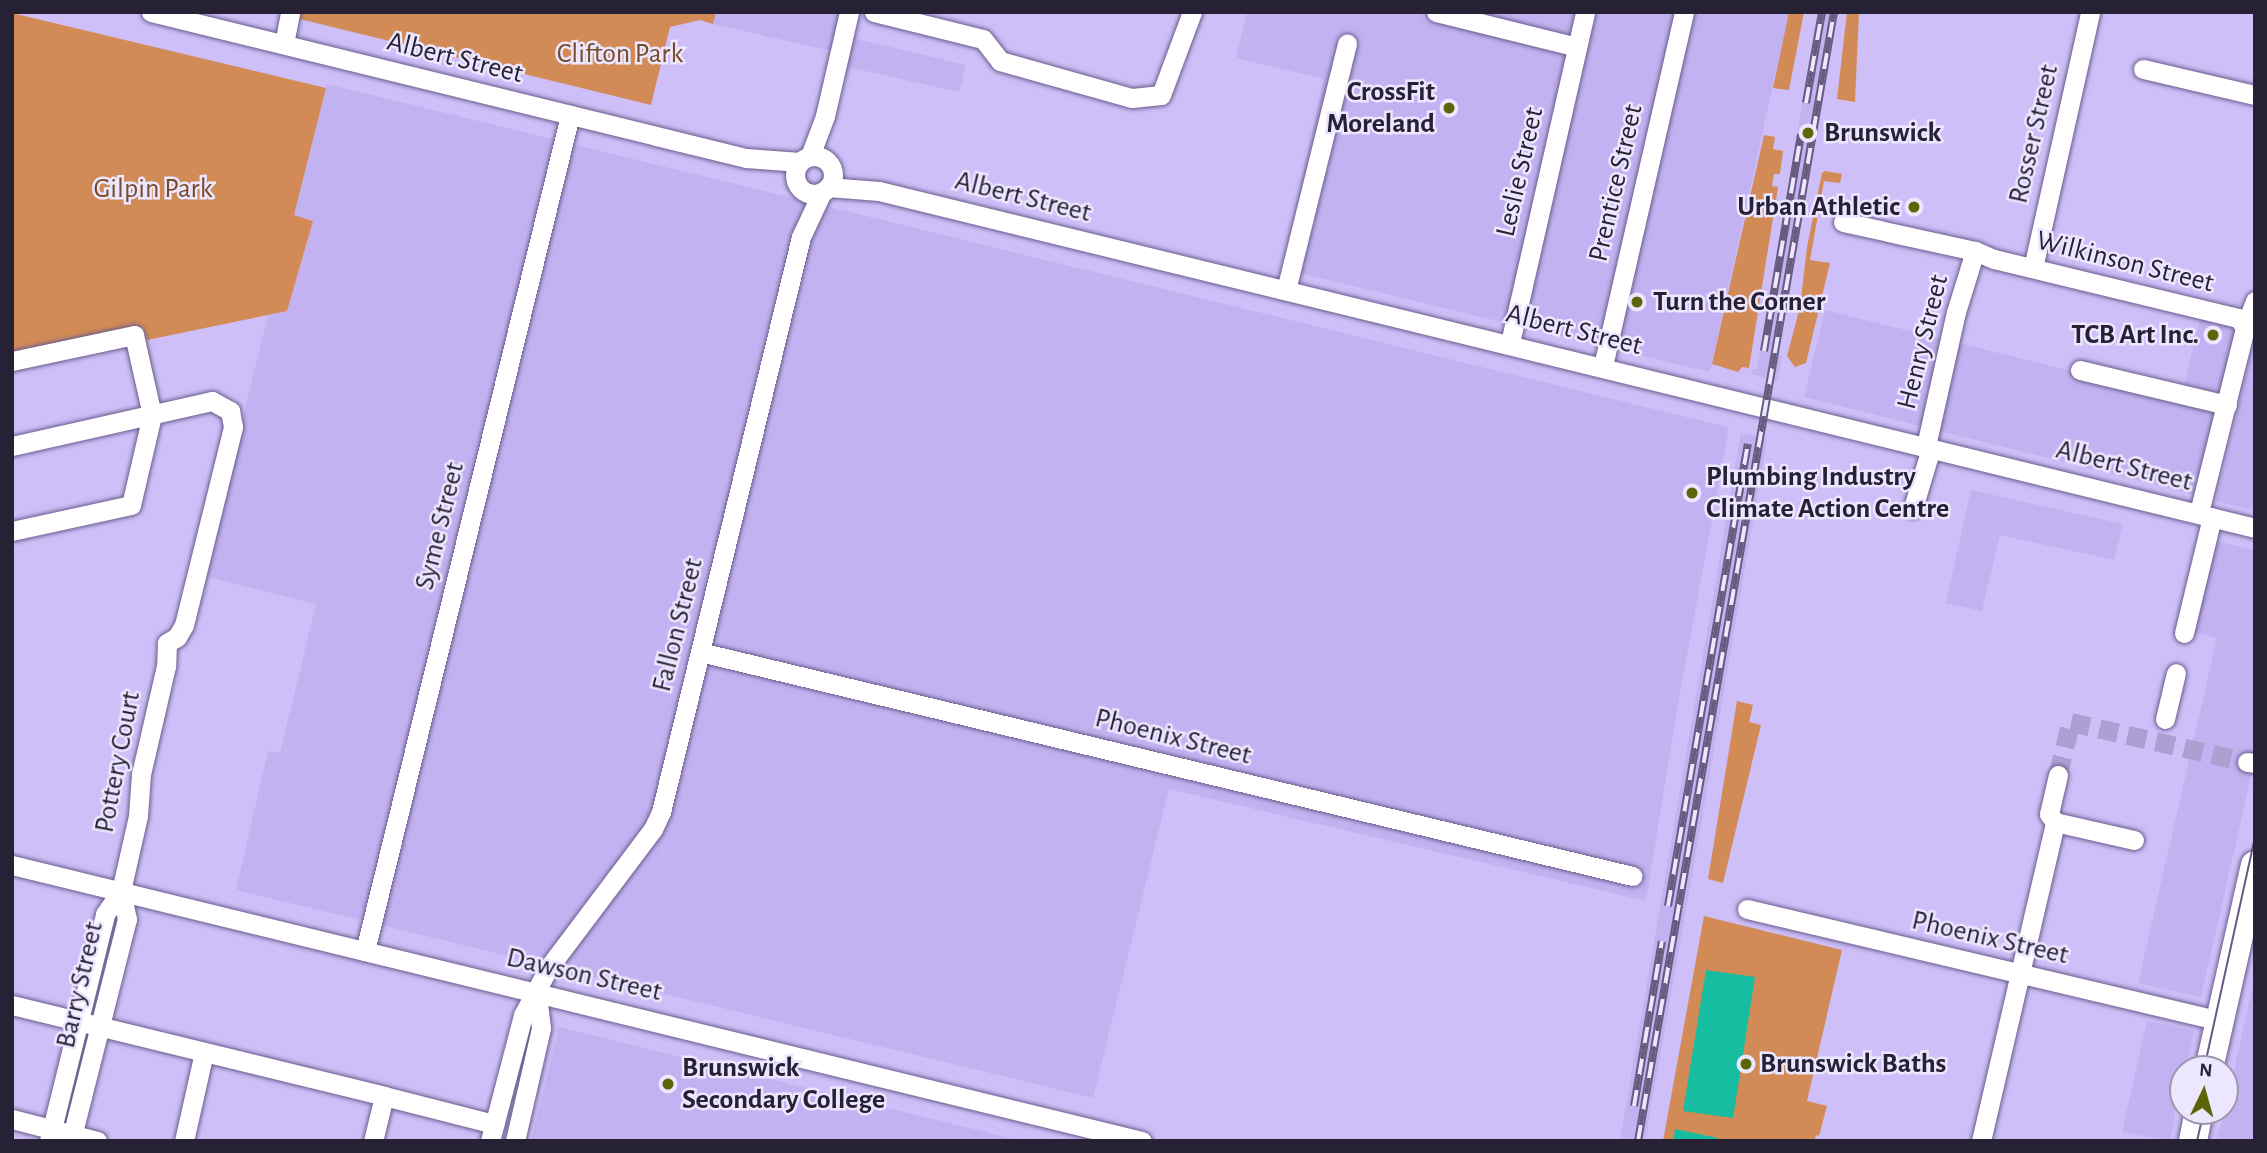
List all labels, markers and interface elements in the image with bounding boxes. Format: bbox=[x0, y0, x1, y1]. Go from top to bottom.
street label: Albert Street bbox=[384, 25, 526, 91]
park label: Clifton Park bbox=[557, 37, 683, 71]
street label: Rosser Street bbox=[2002, 61, 2066, 207]
place label: CrossFit Moreland bbox=[1326, 75, 1435, 141]
marker: CrossFit Moreland bbox=[1441, 100, 1457, 116]
street label: Prentice Street bbox=[1582, 101, 1650, 265]
street label: Leslie Street bbox=[1489, 104, 1551, 240]
place label: Brunswick bbox=[1824, 116, 1941, 150]
marker: Brunswick bbox=[1798, 123, 1818, 143]
street label: Albert Street bbox=[952, 164, 1094, 230]
park label: Gilpin Park bbox=[94, 172, 212, 206]
place label: Urban Athletic bbox=[1737, 190, 1900, 224]
marker: Urban Athletic bbox=[1906, 199, 1922, 215]
street label: Wilkinson Street bbox=[2033, 224, 2217, 300]
street label: Henry Street bbox=[1890, 271, 1956, 413]
place label: Turn the Corner bbox=[1653, 285, 1825, 319]
marker: Turn the Corner bbox=[1627, 292, 1647, 312]
street label: Albert Street bbox=[1503, 297, 1645, 363]
place label: TCB Art Inc. bbox=[2071, 318, 2199, 352]
marker: TCB Art Inc. bbox=[2205, 327, 2221, 343]
street label: Albert Street bbox=[2053, 433, 2195, 499]
street label: Syme Street bbox=[408, 459, 472, 593]
place label: Plumbing Industry Climate Action Centre bbox=[1706, 460, 1949, 526]
marker: Plumbing Industry Climate Action Centre bbox=[1684, 485, 1700, 501]
street label: Fallon Street bbox=[645, 555, 711, 695]
street label: Pottery Court bbox=[88, 689, 148, 835]
street label: Phoenix Street bbox=[1091, 701, 1255, 773]
street label: Phoenix Street bbox=[1908, 904, 2072, 972]
street label: Barry Street bbox=[49, 919, 111, 1051]
street label: Dawson Street bbox=[503, 941, 665, 1009]
place label: Brunswick Baths bbox=[1760, 1047, 1946, 1081]
place label: Brunswick Secondary College bbox=[682, 1051, 885, 1117]
north arrow bbox=[2169, 1055, 2239, 1125]
marker: Brunswick Baths bbox=[1738, 1056, 1754, 1072]
text: N bbox=[2198, 1061, 2213, 1081]
marker: Brunswick Secondary College bbox=[660, 1076, 676, 1092]

